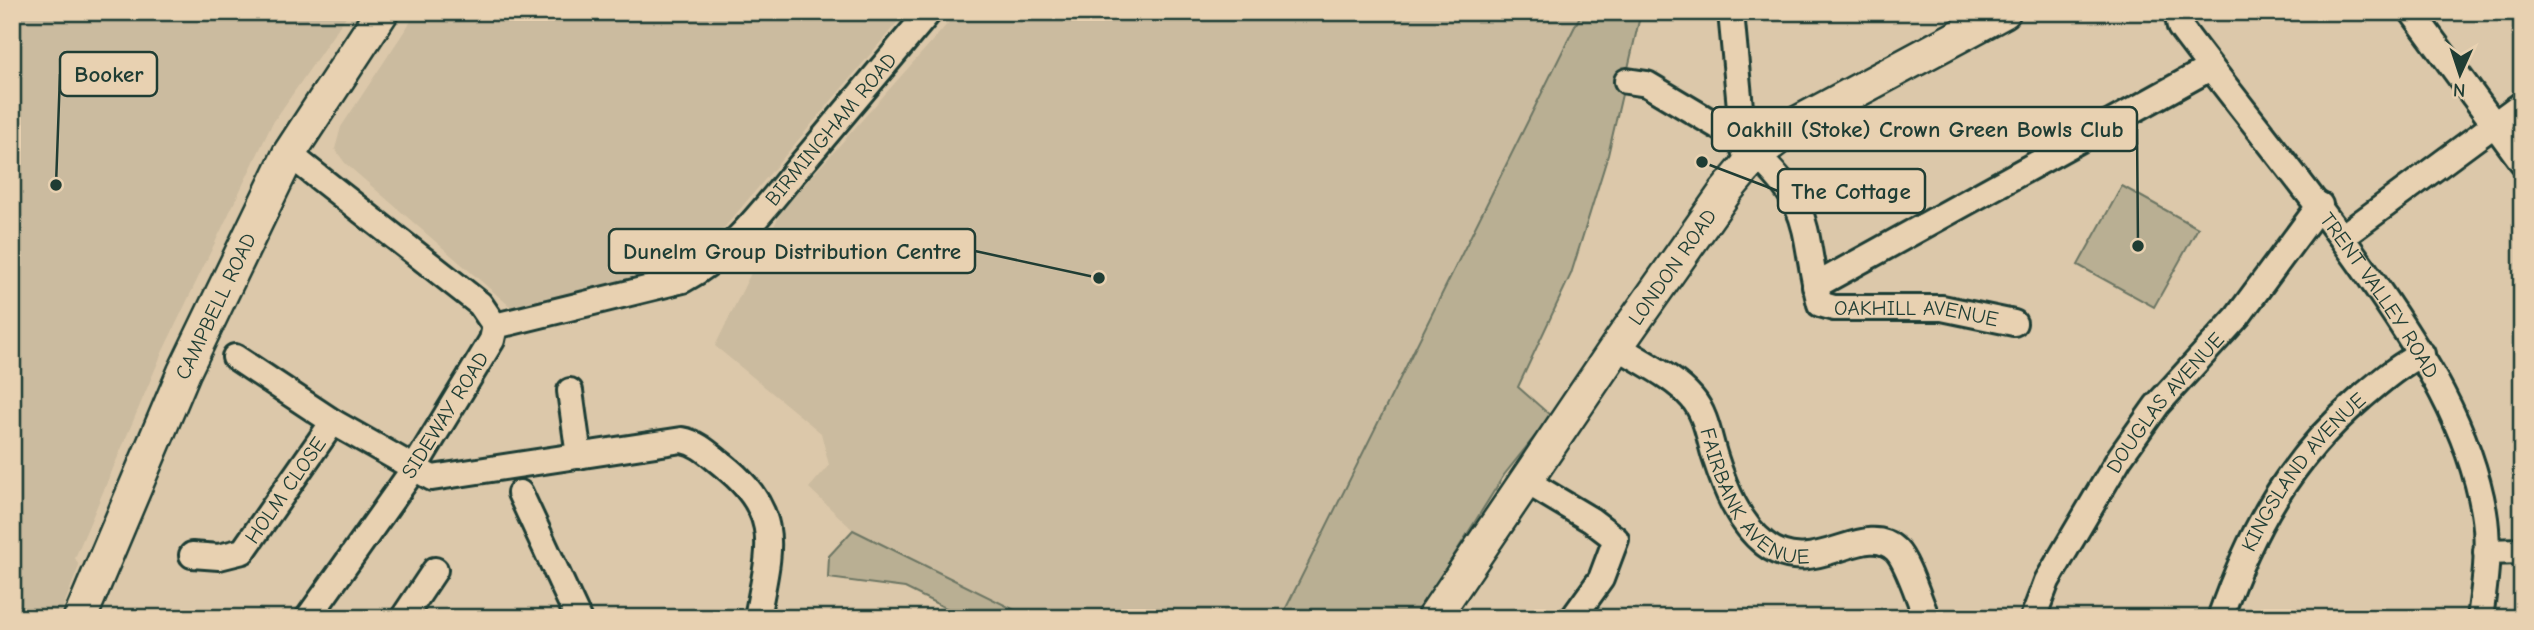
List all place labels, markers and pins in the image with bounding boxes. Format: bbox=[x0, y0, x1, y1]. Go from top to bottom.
callout: Booker bbox=[60, 52, 157, 96]
callout: Oakhill (Stoke) Crown Green Bowls Club bbox=[1712, 107, 2137, 151]
callout: The Cottage bbox=[1778, 169, 1925, 213]
callout: Dunelm Group Distribution Centre bbox=[609, 229, 975, 273]

